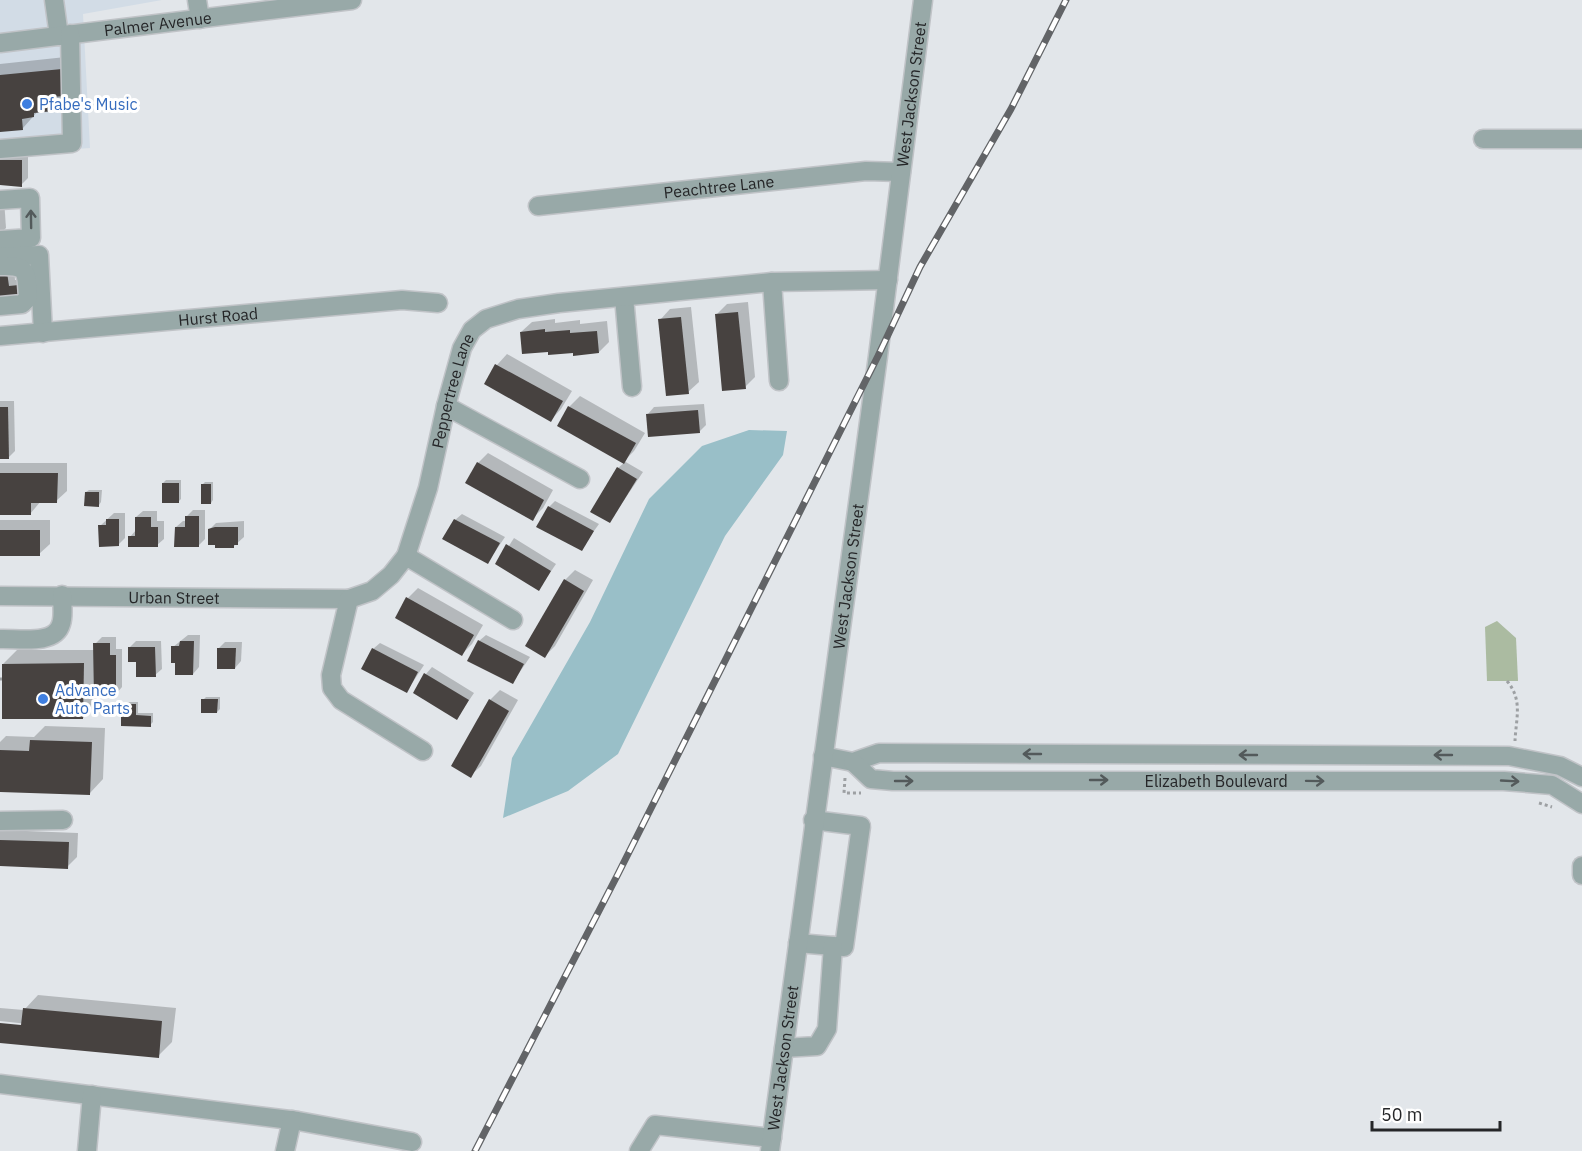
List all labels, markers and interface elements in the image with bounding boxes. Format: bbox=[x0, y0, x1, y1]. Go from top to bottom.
street label: Palmer Avenue bbox=[103, 7, 213, 40]
street label: West Jackson Street bbox=[892, 20, 930, 168]
place label: Pfabe's Music bbox=[39, 94, 138, 114]
marker: Pfabe's Music bbox=[20, 97, 34, 111]
street label: Peachtree Lane bbox=[663, 171, 775, 203]
one-way arrow bbox=[25, 209, 36, 229]
street label: Hurst Road bbox=[177, 303, 259, 330]
street label: Peppertree Lane bbox=[427, 329, 478, 450]
street label: West Jackson Street bbox=[828, 502, 868, 650]
street label: Urban Street bbox=[128, 587, 220, 608]
place label: Advance Auto Parts bbox=[55, 680, 130, 718]
marker: Advance Auto Parts bbox=[36, 692, 50, 706]
one-way arrow bbox=[1023, 748, 1043, 760]
one-way arrow bbox=[1239, 749, 1259, 761]
one-way arrow bbox=[1434, 750, 1454, 761]
street label: Elizabeth Boulevard bbox=[1145, 771, 1288, 791]
one-way arrow bbox=[1089, 774, 1109, 786]
one-way arrow bbox=[894, 775, 914, 787]
one-way arrow bbox=[1305, 775, 1325, 787]
one-way arrow bbox=[1500, 776, 1520, 787]
street label: West Jackson Street bbox=[763, 984, 802, 1132]
scale bar bbox=[1372, 1094, 1500, 1132]
text: 50 m bbox=[1381, 1103, 1423, 1126]

